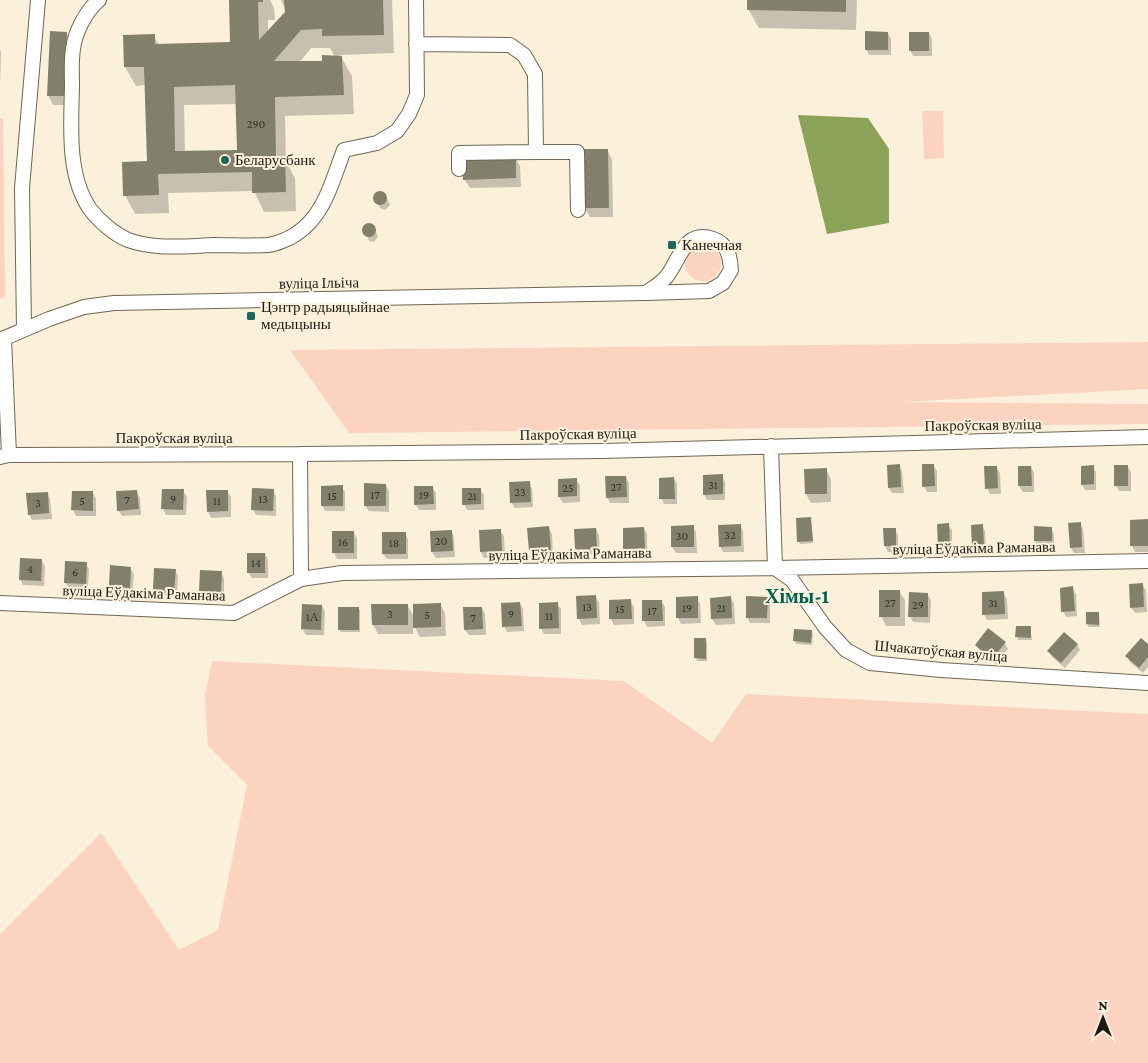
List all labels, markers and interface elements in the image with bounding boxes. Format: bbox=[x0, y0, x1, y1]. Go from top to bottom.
house number: 290 bbox=[247, 117, 266, 131]
place label: Беларусбанк bbox=[235, 152, 316, 168]
marker: Беларусбанк bbox=[219, 154, 231, 166]
place label: Канечная bbox=[682, 237, 742, 253]
marker: Канечная bbox=[666, 239, 678, 251]
street label: вуліца Ільіча bbox=[279, 274, 360, 292]
place label: Цэнтр радыяцыйнае медыцыны bbox=[261, 299, 390, 332]
marker: Цэнтр радыяцыйнае медыцыны bbox=[245, 310, 257, 322]
street label: Пакроўская вуліца bbox=[924, 416, 1042, 434]
street label: Пакроўская вуліца bbox=[519, 425, 637, 443]
street label: Пакроўская вуліца bbox=[115, 430, 233, 446]
house number: 31 bbox=[708, 478, 718, 492]
house number: 27 bbox=[610, 480, 622, 494]
house number: 25 bbox=[562, 481, 574, 495]
house number: 23 bbox=[514, 485, 526, 499]
house number: 17 bbox=[370, 488, 380, 502]
house number: 19 bbox=[419, 488, 429, 502]
house number: 15 bbox=[327, 489, 337, 503]
house number: 21 bbox=[467, 489, 477, 503]
house number: 9 bbox=[170, 492, 176, 506]
house number: 13 bbox=[258, 492, 268, 506]
house number: 7 bbox=[124, 493, 130, 507]
house number: 5 bbox=[79, 494, 85, 508]
house number: 11 bbox=[213, 494, 221, 508]
house number: 3 bbox=[35, 496, 41, 510]
house number: 32 bbox=[724, 528, 736, 542]
house number: 30 bbox=[676, 529, 688, 543]
house number: 20 bbox=[435, 534, 447, 548]
house number: 16 bbox=[338, 535, 348, 549]
house number: 18 bbox=[389, 536, 399, 550]
street label: вуліца Еўдакіма Раманава bbox=[892, 539, 1056, 557]
street label: вуліца Еўдакіма Раманава bbox=[488, 545, 652, 563]
house number: 14 bbox=[251, 556, 261, 570]
house number: 4 bbox=[27, 562, 33, 576]
house number: 6 bbox=[72, 565, 78, 579]
street label: вуліца Еўдакіма Раманава bbox=[62, 582, 226, 604]
district label: Хімы-1 bbox=[765, 585, 830, 607]
house number: 27 bbox=[884, 596, 896, 610]
house number: 31 bbox=[988, 596, 998, 610]
house number: 29 bbox=[912, 598, 924, 612]
house number: 13 bbox=[582, 600, 592, 614]
house number: 19 bbox=[682, 601, 692, 615]
house number: 21 bbox=[716, 601, 726, 615]
house number: 15 bbox=[615, 602, 625, 616]
house number: 17 bbox=[647, 604, 657, 618]
house number: 3 bbox=[387, 607, 393, 621]
house number: 9 bbox=[508, 607, 514, 621]
house number: 5 bbox=[424, 608, 430, 622]
house number: 11 bbox=[545, 609, 553, 623]
house number: 1А bbox=[306, 610, 319, 624]
house number: 7 bbox=[470, 611, 476, 625]
street label: Шчакатоўская вуліца bbox=[874, 637, 1009, 665]
north arrow bbox=[1078, 993, 1128, 1043]
text: N bbox=[1098, 997, 1108, 1013]

